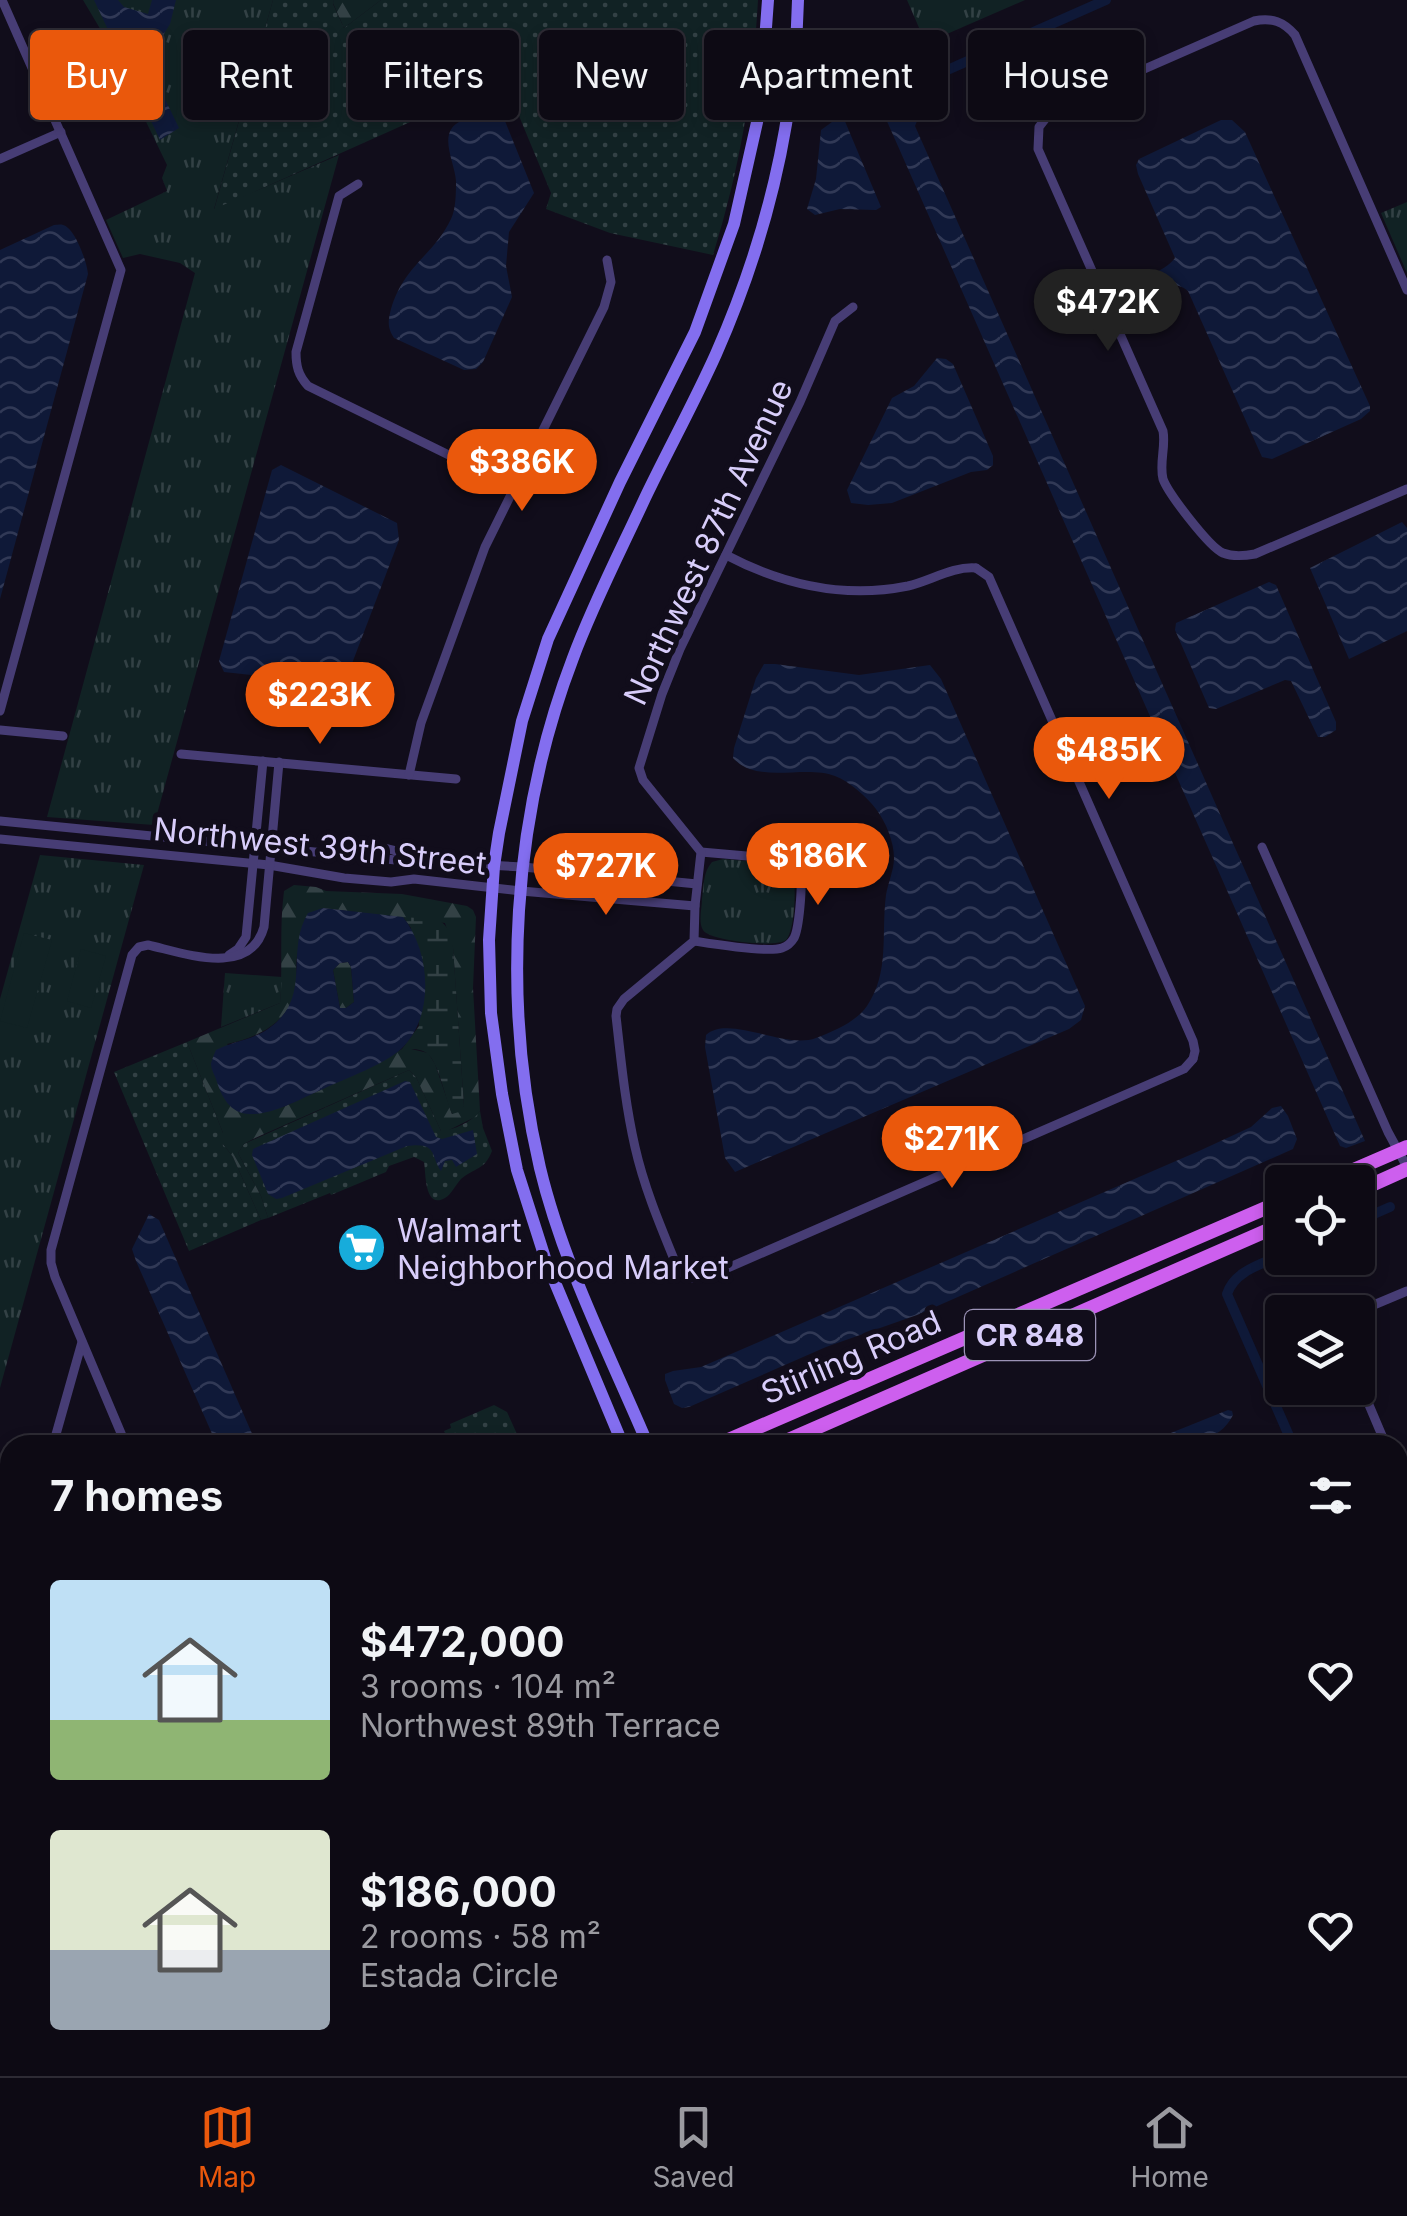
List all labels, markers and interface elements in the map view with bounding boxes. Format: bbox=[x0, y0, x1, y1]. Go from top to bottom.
chip: Buy bbox=[30, 30, 163, 120]
chip: Rent bbox=[183, 30, 328, 120]
chip: Filters bbox=[348, 30, 519, 120]
chip: New bbox=[539, 30, 684, 120]
chip: Apartment bbox=[704, 30, 948, 120]
chip: House bbox=[968, 30, 1144, 120]
pin: $472K bbox=[1038, 269, 1178, 354]
text: $472K bbox=[1056, 282, 1160, 321]
street label: Northwest 87th Avenue bbox=[615, 373, 801, 711]
pin: $386K bbox=[452, 429, 592, 514]
text: $386K bbox=[469, 442, 575, 481]
pin: $223K bbox=[250, 662, 390, 747]
text: $223K bbox=[268, 675, 372, 714]
pin: $485K bbox=[1039, 717, 1179, 802]
text: $485K bbox=[1056, 730, 1162, 769]
street label: Northwest 39th Street bbox=[152, 809, 488, 883]
pin: $186K bbox=[748, 823, 888, 908]
pin: $727K bbox=[536, 833, 676, 918]
text: $186K bbox=[768, 836, 868, 875]
text: $727K bbox=[555, 846, 657, 885]
pin: $271K bbox=[882, 1106, 1022, 1191]
text: $271K bbox=[904, 1119, 1000, 1158]
map controls bbox=[1265, 1165, 1375, 1405]
button: locate bbox=[1265, 1165, 1375, 1275]
place label: Walmart Neighborhood Market bbox=[397, 1211, 729, 1287]
supermarket icon: Walmart Neighborhood Market bbox=[336, 1222, 388, 1274]
button: layers bbox=[1265, 1295, 1375, 1405]
street label: Stirling Road bbox=[755, 1302, 947, 1412]
road number: CR 848 bbox=[965, 1310, 1095, 1360]
icon: filters bbox=[1303, 1468, 1358, 1523]
text: 7 homes bbox=[50, 1470, 223, 1521]
text: $472,000 bbox=[360, 1616, 565, 1667]
icon: home bbox=[130, 1620, 250, 1740]
icon: heart bbox=[1303, 1653, 1358, 1708]
text: 3 rooms · 104 m² bbox=[360, 1667, 616, 1706]
text: Northwest 89th Terrace bbox=[360, 1706, 721, 1745]
text: $186,000 bbox=[360, 1866, 557, 1917]
icon: home bbox=[130, 1870, 250, 1990]
icon: heart bbox=[1303, 1903, 1358, 1958]
text: 2 rooms · 58 m² bbox=[360, 1917, 601, 1956]
text: Estada Circle bbox=[360, 1956, 559, 1995]
tab: Map bbox=[198, 2100, 256, 2194]
tab: Saved bbox=[652, 2100, 734, 2194]
tab: Home bbox=[1130, 2100, 1209, 2194]

